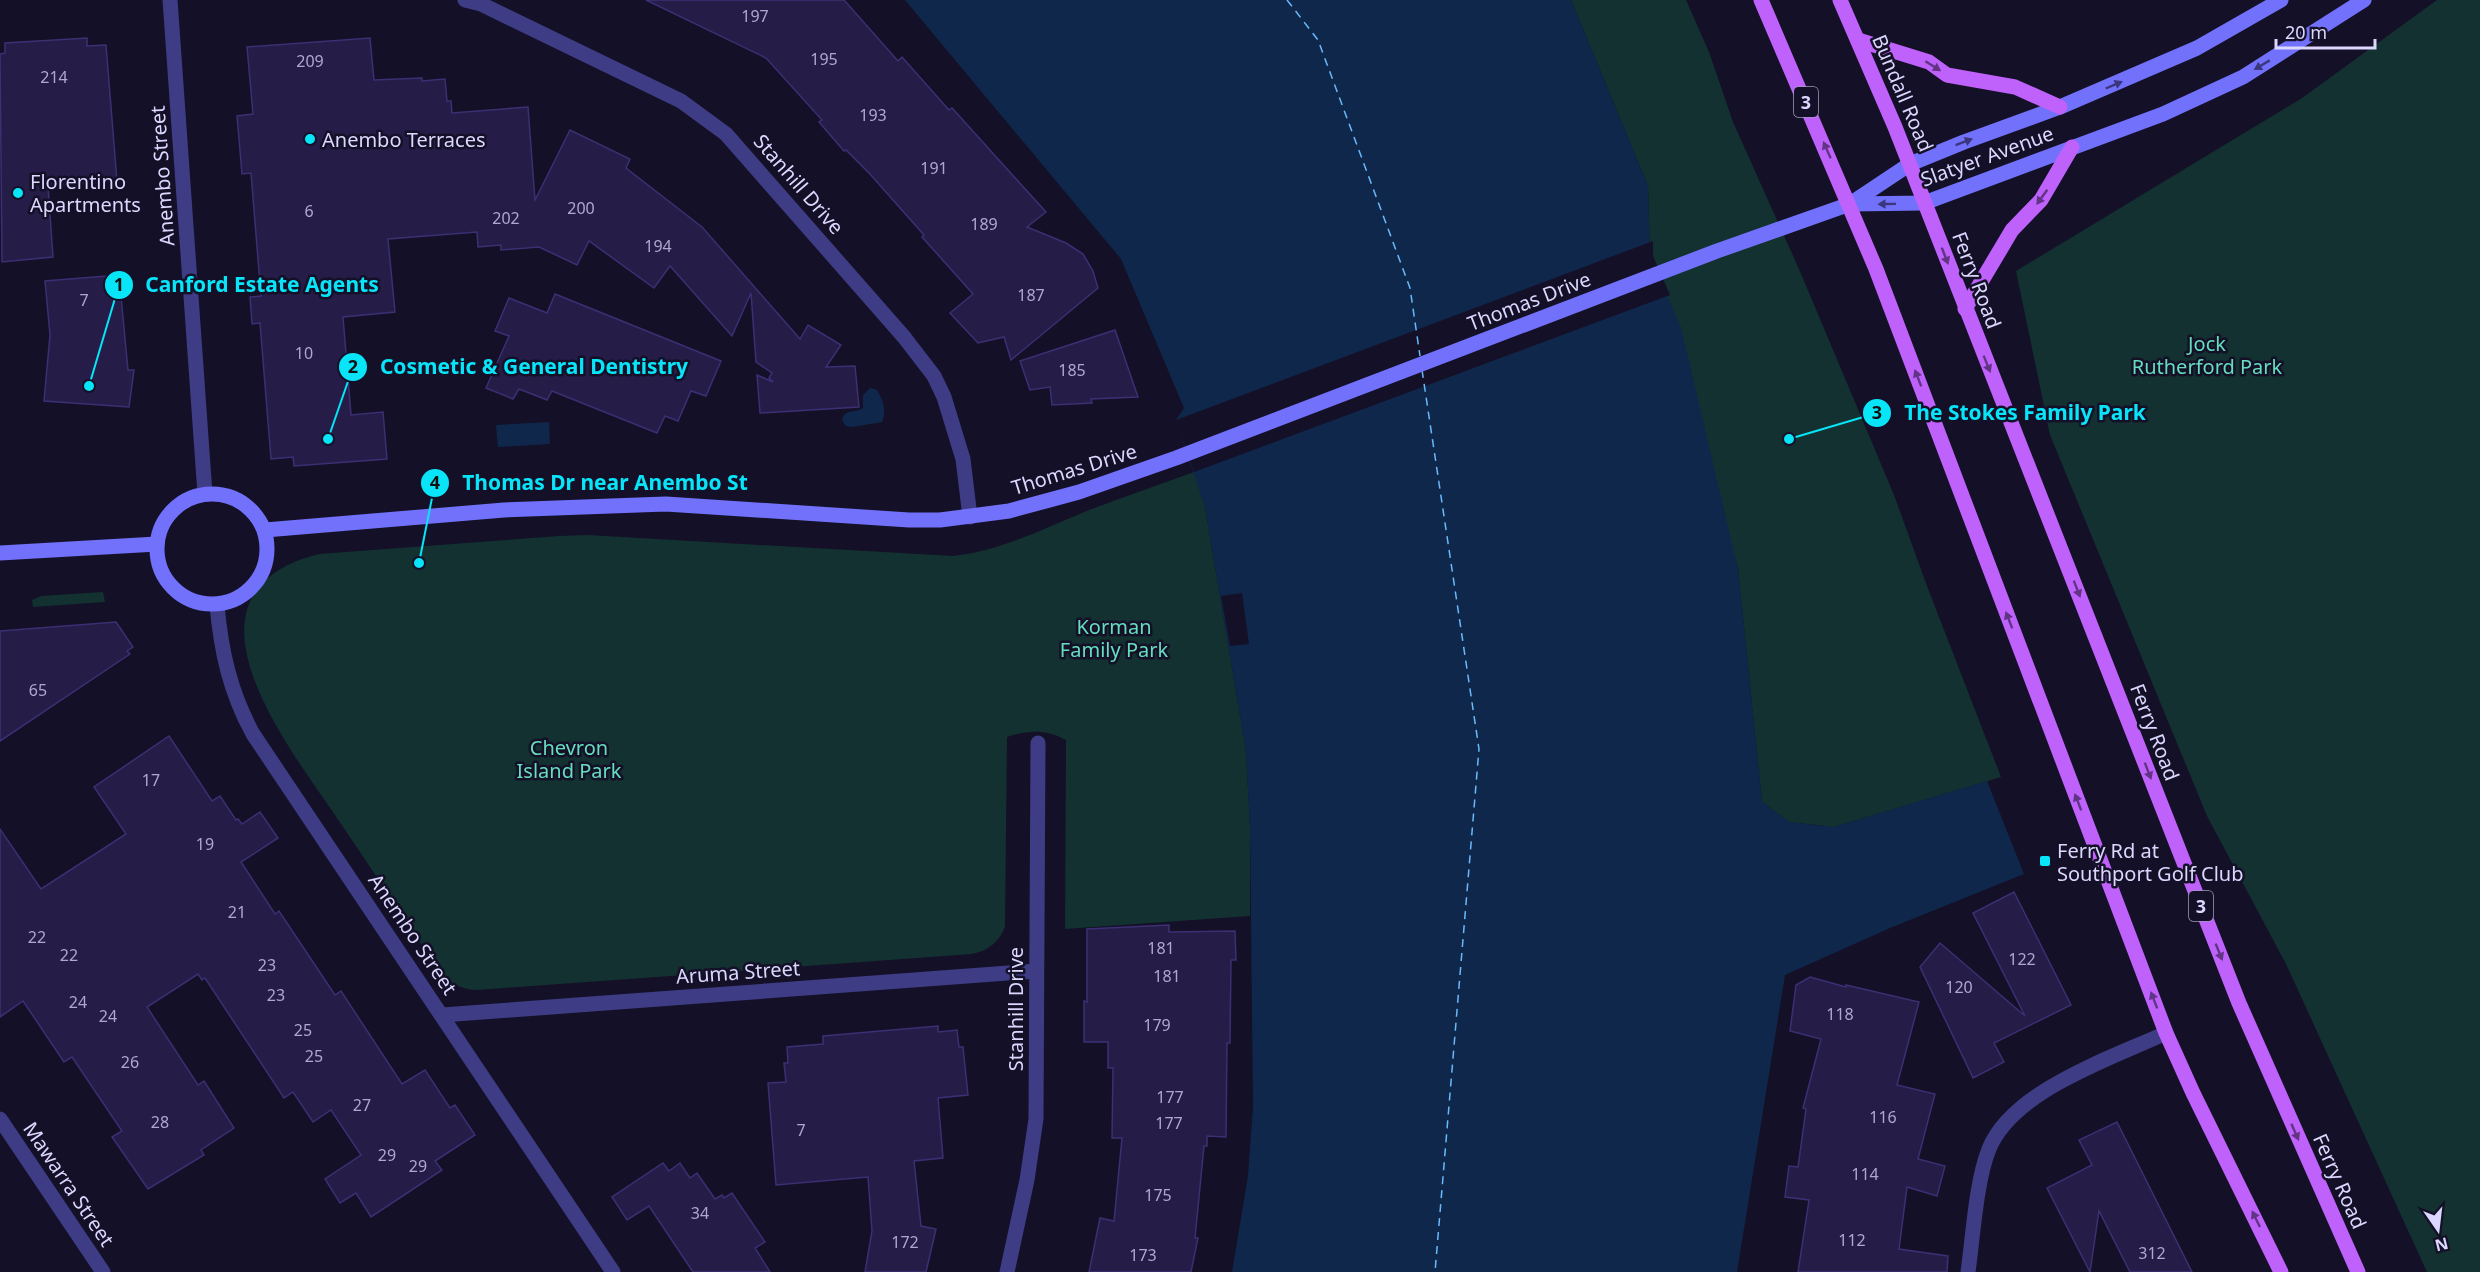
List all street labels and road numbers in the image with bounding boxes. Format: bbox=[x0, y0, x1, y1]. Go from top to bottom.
street label: Bundall Road bbox=[1866, 30, 1940, 156]
road number: 3 bbox=[1794, 87, 1818, 117]
street label: Anembo Street bbox=[144, 105, 180, 247]
street label: Slatyer Avenue bbox=[1917, 119, 2057, 193]
street label: Stanhill Drive bbox=[748, 128, 850, 240]
street label: Ferry Road bbox=[1946, 228, 2008, 332]
street label: Thomas Drive bbox=[1464, 265, 1594, 337]
street label: Thomas Drive bbox=[1008, 437, 1140, 501]
street label: Ferry Road bbox=[2124, 680, 2186, 784]
street label: Anembo Street bbox=[363, 868, 463, 1000]
road number: 3 bbox=[2189, 891, 2213, 921]
street label: Stanhill Drive bbox=[1002, 947, 1029, 1071]
street label: Aruma Street bbox=[675, 954, 801, 990]
street label: Mawarra Street bbox=[17, 1116, 121, 1252]
street label: Ferry Road bbox=[2307, 1129, 2373, 1233]

